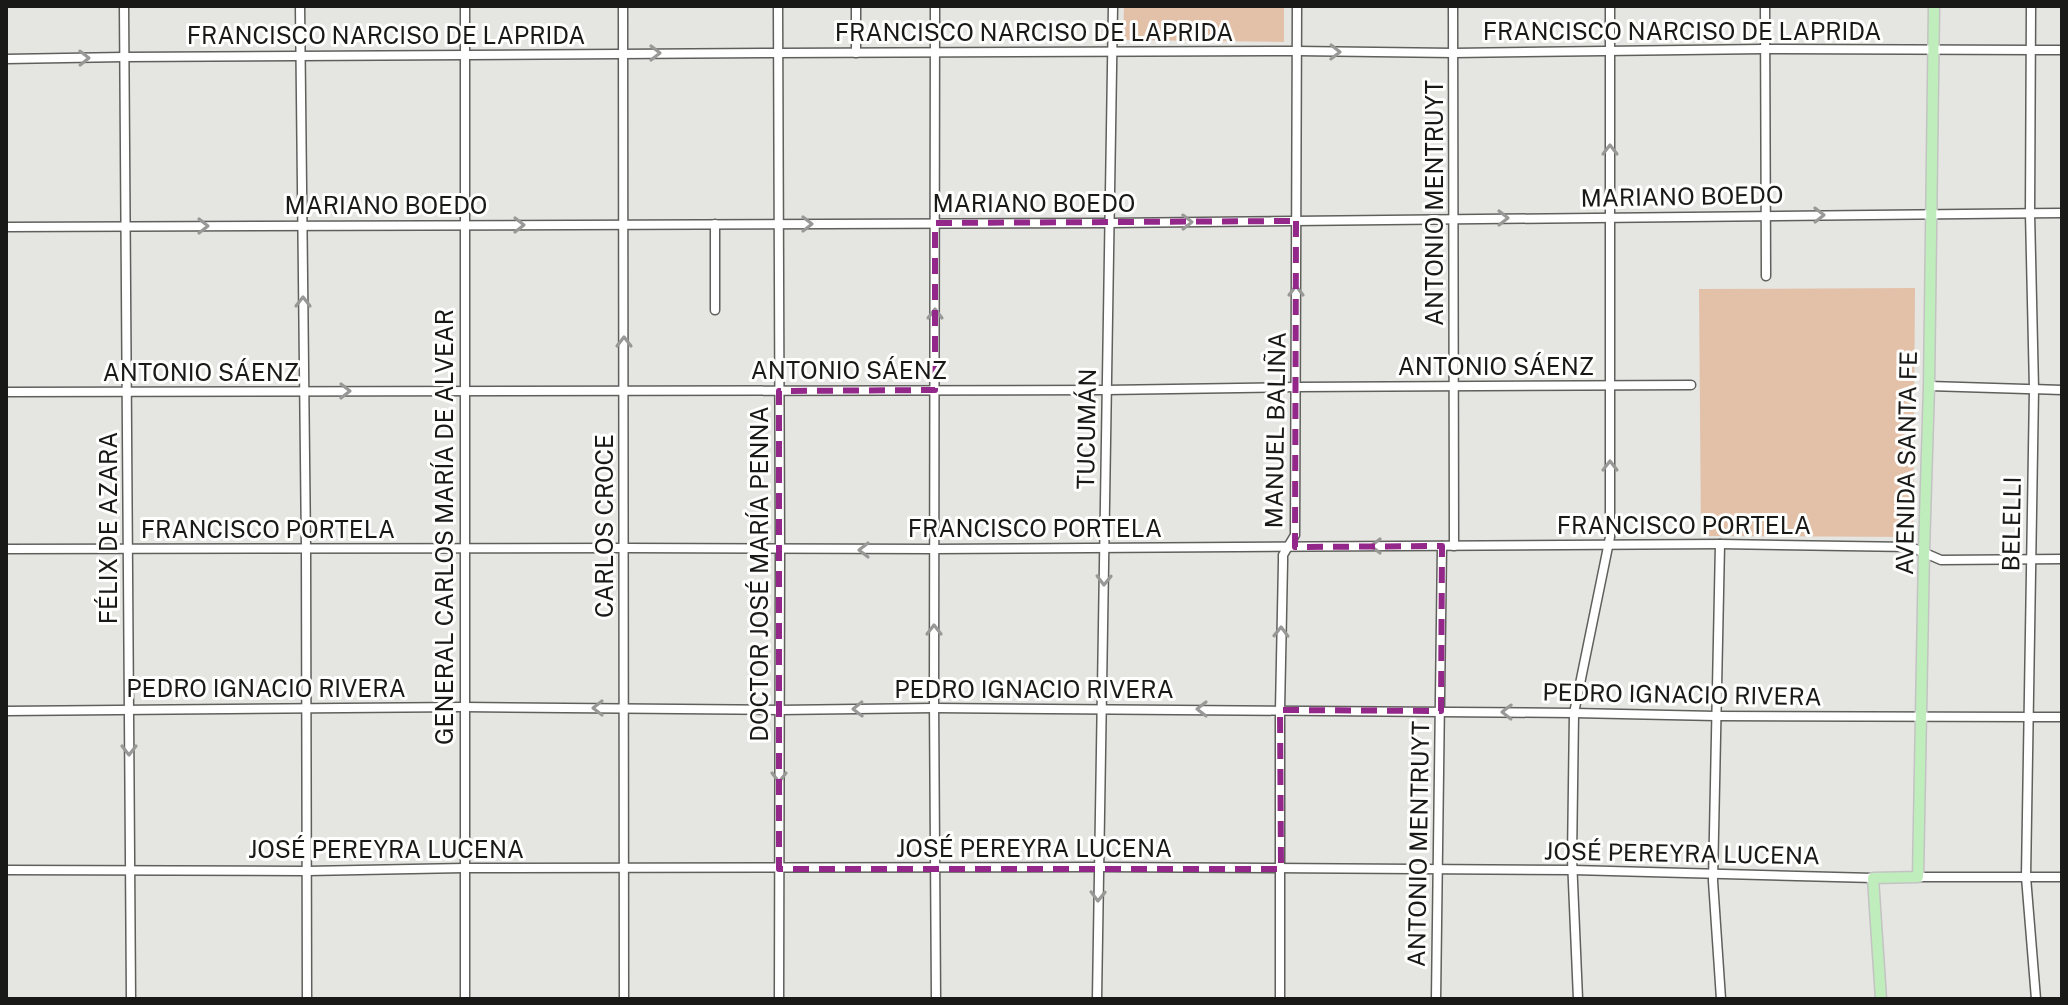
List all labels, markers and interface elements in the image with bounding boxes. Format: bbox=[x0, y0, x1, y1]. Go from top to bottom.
street label: FRANCISCO NARCISO DE LAPRIDA bbox=[1483, 17, 1881, 45]
street label: FRANCISCO NARCISO DE LAPRIDA bbox=[835, 18, 1233, 46]
street label: FRANCISCO NARCISO DE LAPRIDA bbox=[187, 21, 585, 49]
one-way arrow bbox=[1329, 43, 1342, 60]
one-way arrow bbox=[649, 44, 662, 62]
one-way arrow bbox=[78, 49, 91, 66]
street label: ANTONIO MENTRUYT bbox=[1420, 80, 1448, 326]
one-way arrow bbox=[1601, 143, 1619, 156]
street label: MARIANO BOEDO bbox=[1580, 180, 1784, 212]
street label: MARIANO BOEDO bbox=[933, 189, 1135, 217]
street label: MARIANO BOEDO bbox=[285, 191, 487, 219]
one-way arrow bbox=[1813, 206, 1826, 224]
one-way arrow bbox=[1497, 209, 1510, 227]
one-way arrow bbox=[1181, 213, 1194, 231]
one-way arrow bbox=[801, 215, 814, 233]
one-way arrow bbox=[513, 216, 526, 234]
one-way arrow bbox=[197, 217, 210, 235]
one-way arrow bbox=[1287, 284, 1305, 297]
one-way arrow bbox=[294, 295, 312, 308]
one-way arrow bbox=[926, 307, 944, 320]
street label: GENERAL CARLOS MARÍA DE ALVEAR bbox=[430, 309, 458, 745]
street label: MANUEL BALIÑA bbox=[1259, 331, 1291, 529]
one-way arrow bbox=[615, 335, 633, 348]
street label: AVENIDA SANTA FE bbox=[1890, 351, 1922, 575]
street label: ANTONIO SÁENZ bbox=[1398, 352, 1594, 380]
street label: ANTONIO SÁENZ bbox=[751, 356, 947, 384]
street label: ANTONIO SÁENZ bbox=[103, 358, 299, 386]
street label: TUCUMÁN bbox=[1071, 368, 1101, 490]
one-way arrow bbox=[339, 382, 352, 400]
street label: DOCTOR JOSÉ MARÍA PENNA bbox=[745, 406, 773, 742]
street label: FÉLIX DE AZARA bbox=[94, 432, 122, 624]
street label: CARLOS CROCE bbox=[590, 434, 618, 618]
one-way arrow bbox=[1601, 459, 1619, 472]
street label: BELELLI bbox=[1996, 476, 2026, 572]
street label: FRANCISCO PORTELA bbox=[1557, 511, 1811, 539]
street label: FRANCISCO PORTELA bbox=[908, 514, 1162, 542]
street label: FRANCISCO PORTELA bbox=[141, 515, 395, 543]
one-way arrow bbox=[1369, 537, 1382, 555]
one-way arrow bbox=[857, 541, 870, 559]
one-way arrow bbox=[1095, 574, 1112, 587]
one-way arrow bbox=[925, 623, 943, 636]
one-way arrow bbox=[1273, 625, 1290, 638]
street label: PEDRO IGNACIO RIVERA bbox=[126, 674, 406, 702]
street label: PEDRO IGNACIO RIVERA bbox=[894, 675, 1174, 703]
street label: PEDRO IGNACIO RIVERA bbox=[1542, 678, 1822, 710]
one-way arrow bbox=[591, 699, 604, 717]
one-way arrow bbox=[851, 700, 864, 718]
one-way arrow bbox=[1195, 700, 1208, 718]
one-way arrow bbox=[1500, 703, 1513, 721]
street label: ANTONIO MENTRUYT bbox=[1402, 721, 1434, 967]
one-way arrow bbox=[121, 744, 138, 757]
one-way arrow bbox=[770, 771, 788, 784]
street label: JOSÉ PEREYRA LUCENA bbox=[896, 834, 1172, 862]
street label: JOSÉ PEREYRA LUCENA bbox=[248, 835, 524, 863]
street label: JOSÉ PEREYRA LUCENA bbox=[1544, 837, 1820, 869]
one-way arrow bbox=[1089, 890, 1107, 903]

